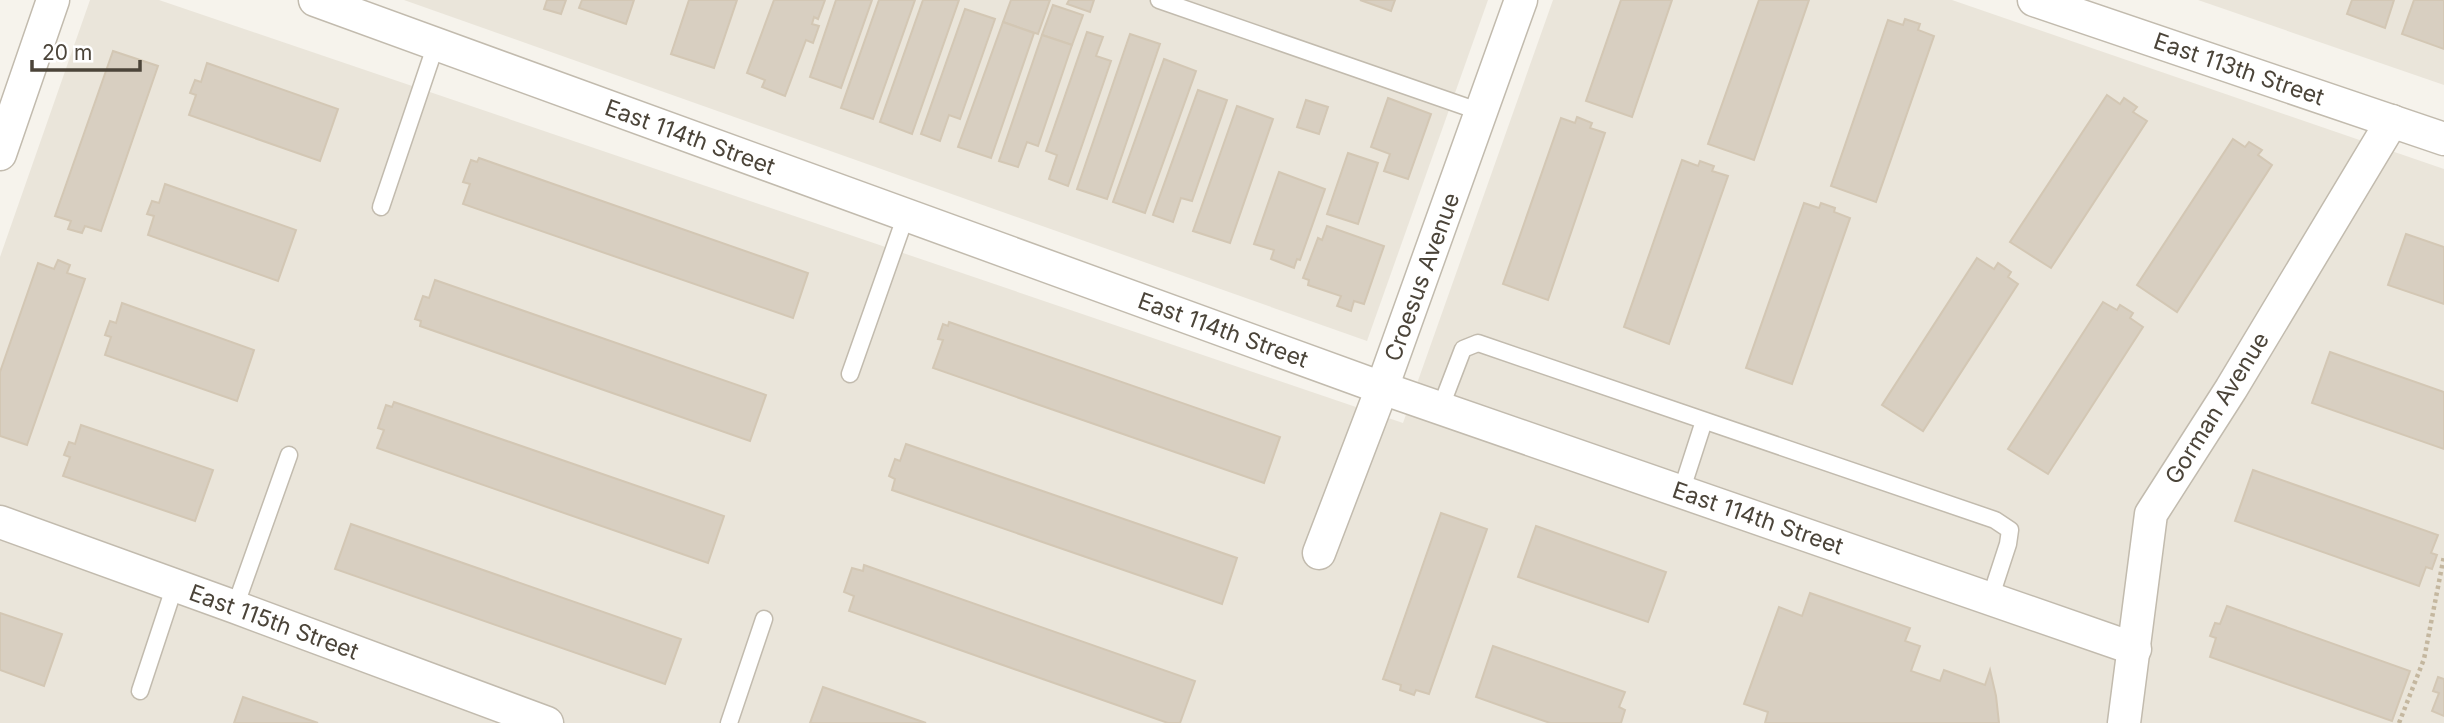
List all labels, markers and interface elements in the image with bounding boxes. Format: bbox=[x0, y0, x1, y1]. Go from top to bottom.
street label: East 113th Street bbox=[2150, 27, 2328, 111]
scale bar bbox=[32, 28, 140, 72]
text: 20 m bbox=[42, 40, 92, 65]
street label: East 114th Street bbox=[601, 93, 779, 181]
street label: Croesus Avenue bbox=[1379, 189, 1465, 365]
street label: East 114th Street bbox=[1134, 286, 1312, 374]
street label: Gorman Avenue bbox=[2159, 327, 2275, 489]
street label: East 114th Street bbox=[1669, 476, 1848, 561]
street label: East 115th Street bbox=[186, 578, 363, 666]

